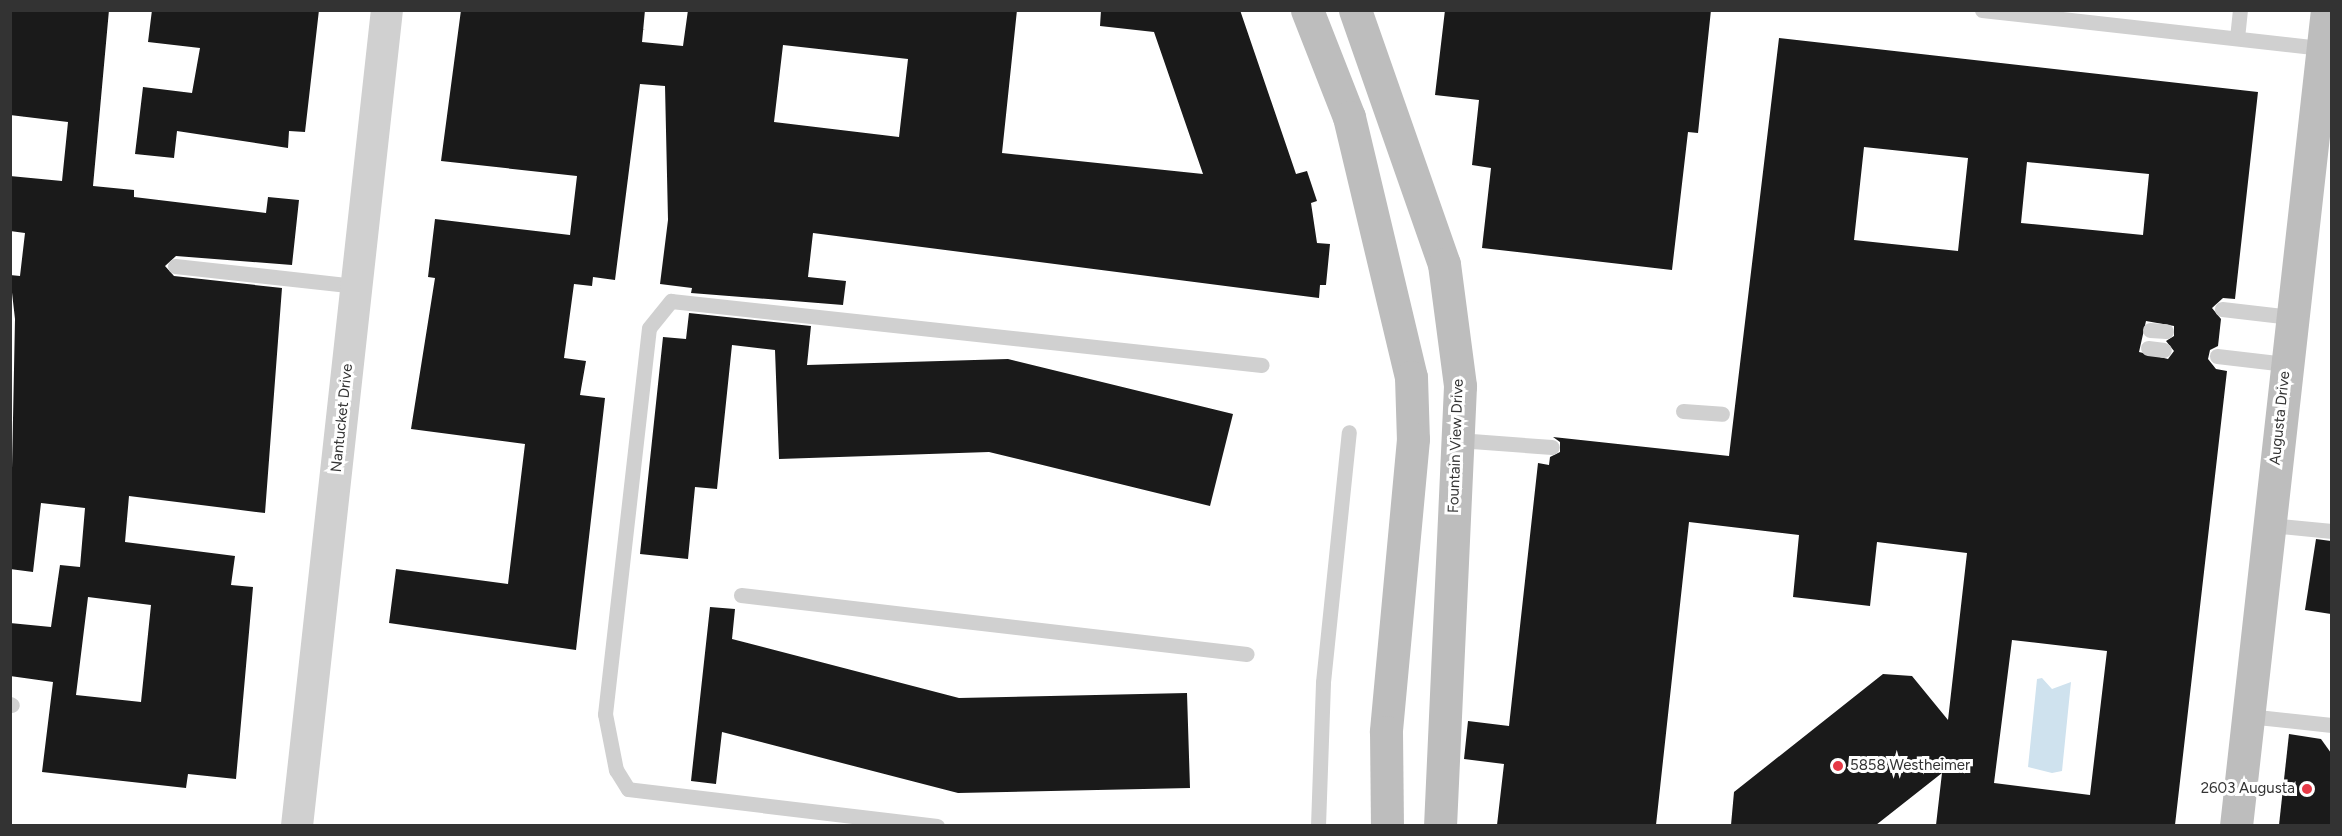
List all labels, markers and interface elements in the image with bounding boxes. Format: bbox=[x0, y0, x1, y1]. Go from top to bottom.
street label: Nantucket Drive bbox=[327, 363, 357, 473]
street label: Augusta Drive bbox=[2266, 370, 2294, 466]
street label: Fountain View Drive bbox=[1445, 379, 1467, 513]
place label: 5858 Westheimer bbox=[1850, 757, 1970, 775]
marker: 5858 Westheimer bbox=[1831, 759, 1845, 773]
place label: 2603 Augusta bbox=[2201, 780, 2295, 798]
marker: 2603 Augusta bbox=[2300, 782, 2314, 796]

